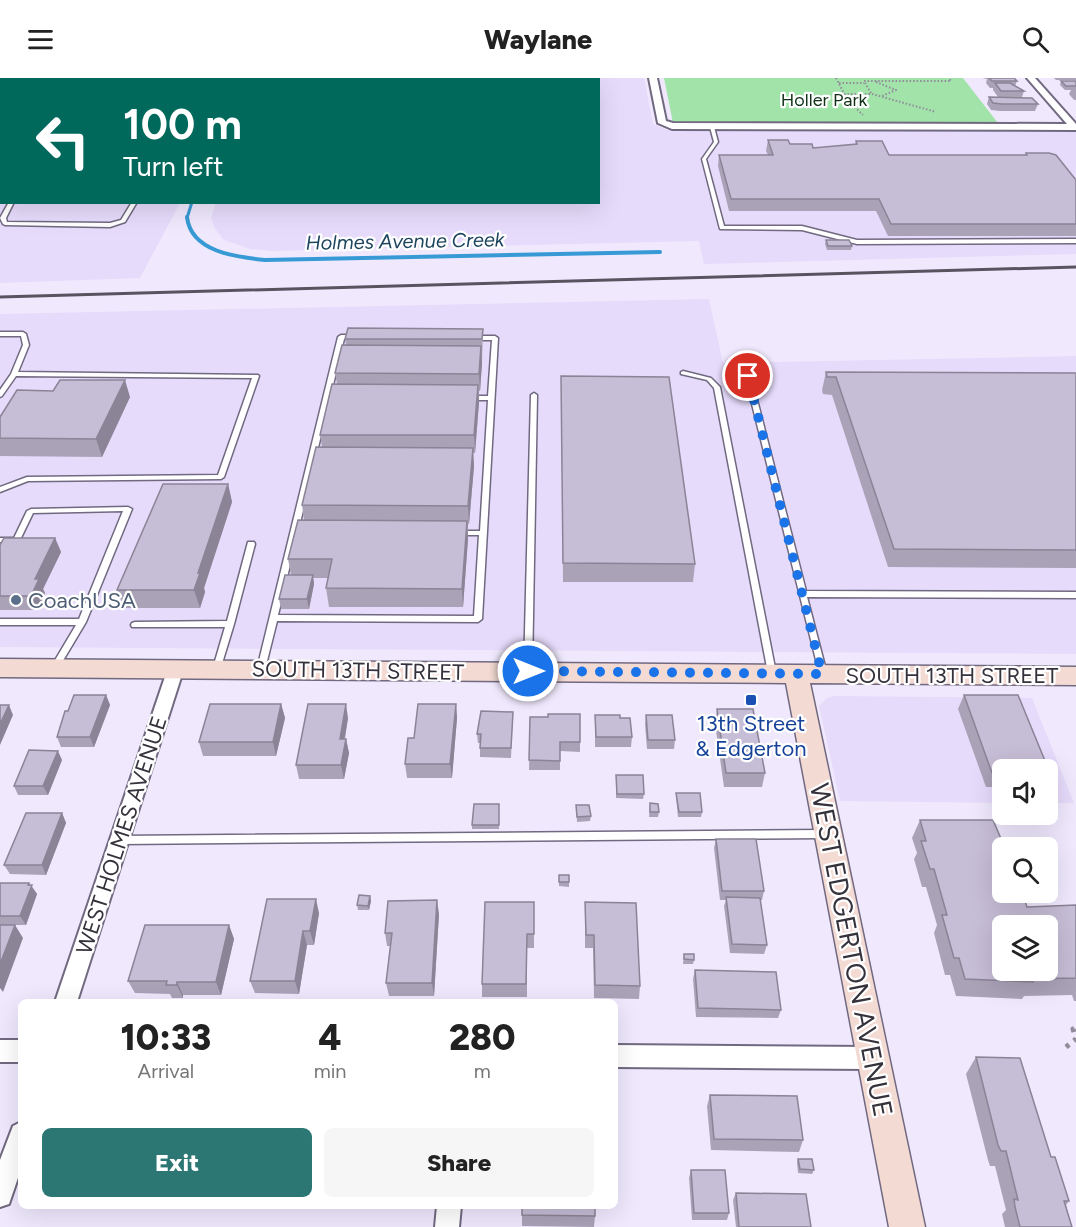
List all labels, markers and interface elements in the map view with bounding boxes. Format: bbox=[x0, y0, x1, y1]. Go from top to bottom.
icon: menu bbox=[24, 23, 57, 56]
text: Waylane bbox=[484, 23, 592, 56]
icon: search bbox=[1019, 23, 1052, 56]
park label: Holler Park bbox=[781, 89, 867, 111]
text: 100 m bbox=[123, 99, 242, 150]
icon: left bbox=[24, 102, 102, 180]
text: Turn left bbox=[123, 150, 223, 183]
water label: Holmes Avenue Creek bbox=[305, 227, 506, 255]
pin bbox=[722, 350, 773, 401]
icon: arrive bbox=[731, 359, 764, 392]
place label: CoachUSA bbox=[28, 587, 136, 614]
marker: CoachUSA bbox=[9, 593, 23, 607]
position arrow bbox=[496, 639, 560, 703]
street label: SOUTH 13TH STREET bbox=[251, 655, 465, 686]
street label: SOUTH 13TH STREET bbox=[846, 662, 1058, 689]
marker: 13th Street & Edgerton bbox=[744, 693, 758, 707]
place label: 13th Street & Edgerton bbox=[695, 710, 807, 762]
street label: WEST HOLMES AVENUE bbox=[70, 713, 173, 958]
map controls bbox=[992, 759, 1058, 981]
button: sound bbox=[992, 759, 1058, 825]
street label: WEST EDGERTON AVENUE bbox=[803, 780, 900, 1120]
button: search bbox=[992, 837, 1058, 903]
button: layers bbox=[992, 915, 1058, 981]
text: 10:33 bbox=[120, 1016, 211, 1059]
text: 4 bbox=[319, 1016, 342, 1059]
text: 280 bbox=[449, 1016, 516, 1059]
text: Arrival bbox=[138, 1059, 194, 1083]
text: min bbox=[314, 1059, 347, 1083]
text: m bbox=[474, 1059, 491, 1083]
button: Exit bbox=[42, 1128, 312, 1197]
button: Share bbox=[324, 1128, 594, 1197]

